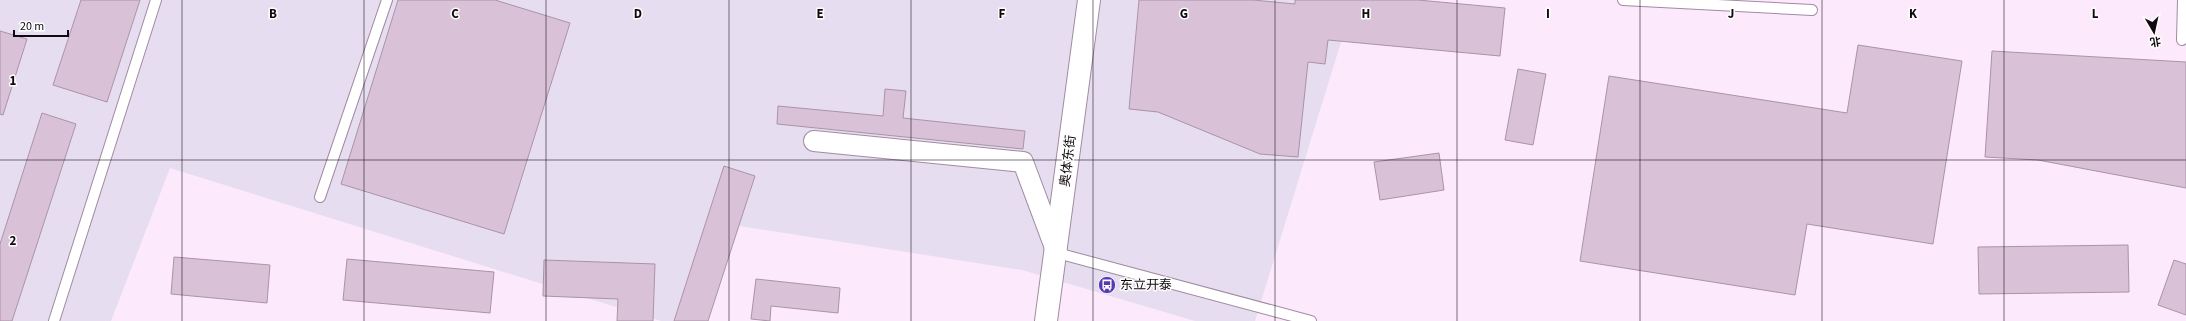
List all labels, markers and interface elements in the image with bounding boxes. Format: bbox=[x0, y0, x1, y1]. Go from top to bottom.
text: B bbox=[269, 5, 277, 23]
text: C bbox=[451, 5, 459, 23]
text: D bbox=[634, 5, 642, 23]
text: E bbox=[816, 5, 824, 23]
text: F bbox=[999, 5, 1006, 23]
text: G bbox=[1180, 5, 1188, 23]
text: H bbox=[1362, 5, 1370, 23]
text: I bbox=[1546, 5, 1550, 23]
text: J bbox=[1728, 5, 1734, 23]
text: K bbox=[1909, 5, 1918, 23]
text: L bbox=[2092, 5, 2099, 23]
scale bar bbox=[14, 12, 68, 38]
north arrow bbox=[2134, 12, 2174, 52]
text: 20 m bbox=[20, 18, 44, 35]
text: 北 bbox=[2149, 33, 2162, 50]
text: 1 bbox=[10, 72, 17, 90]
street label: 奥体东街 bbox=[1056, 134, 1080, 188]
text: 2 bbox=[10, 232, 17, 250]
bus stop icon: 东立开泰 bbox=[1097, 275, 1117, 295]
place label: 东立开泰 bbox=[1120, 276, 1172, 294]

